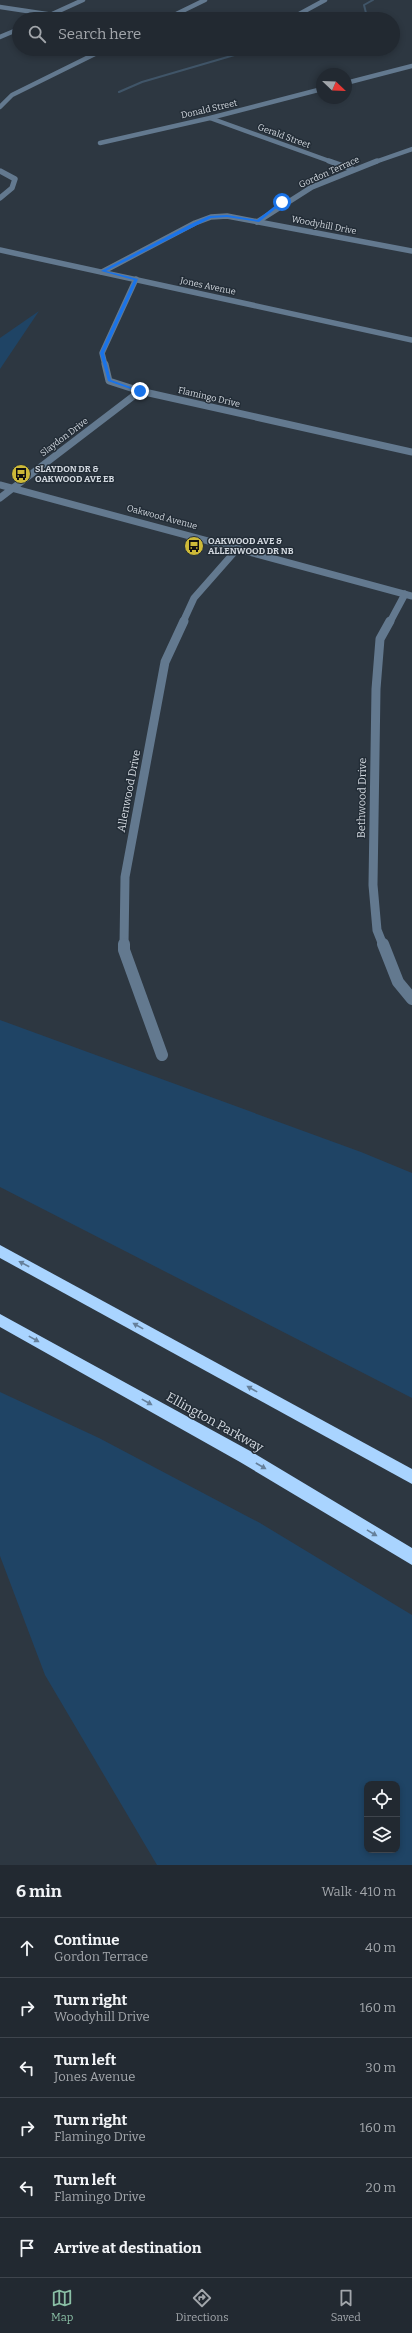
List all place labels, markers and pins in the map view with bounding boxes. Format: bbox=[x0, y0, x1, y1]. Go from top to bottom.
bus stop icon: SLAYDON DR & OAKWOOD AVE EB bbox=[10, 463, 32, 485]
place label: SLAYDON DR & OAKWOOD AVE EB bbox=[35, 464, 114, 484]
bus stop icon: OAKWOOD AVE & ALLENWOOD DR NB bbox=[183, 535, 205, 557]
place label: OAKWOOD AVE & ALLENWOOD DR NB bbox=[208, 536, 294, 556]

